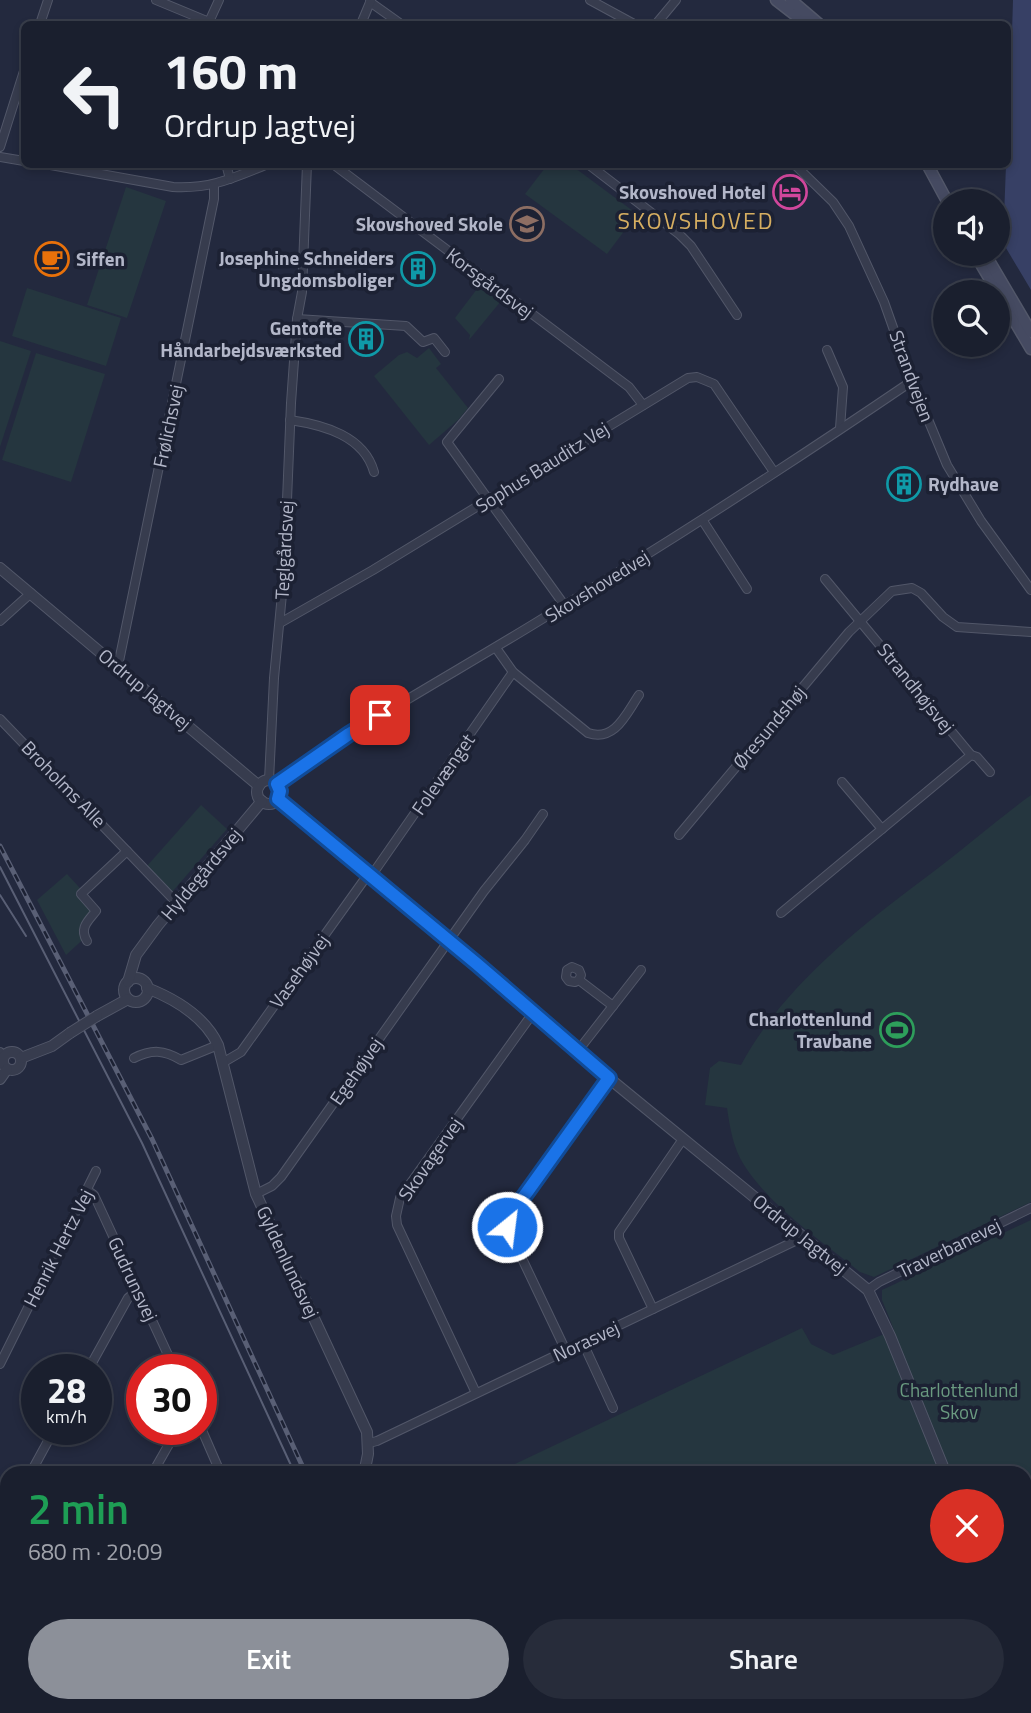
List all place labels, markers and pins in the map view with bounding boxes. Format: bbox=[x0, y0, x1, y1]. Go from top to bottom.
hotel icon: Skovshoved Hotel bbox=[771, 173, 809, 211]
place label: Skovshoved Hotel bbox=[619, 177, 766, 206]
school or university icon: Skovshoved Skole bbox=[508, 205, 546, 243]
place label: Skovshoved Skole bbox=[356, 209, 503, 238]
cafe icon: Siffen bbox=[33, 240, 71, 278]
place label: Josephine Schneiders Ungdomsboliger bbox=[219, 243, 394, 294]
place label: Siffen bbox=[76, 244, 125, 273]
building icon: Josephine Schneiders Ungdomsboliger bbox=[399, 250, 437, 288]
place label: Gentofte Håndarbejdsværksted bbox=[160, 313, 342, 364]
building icon: Gentofte Håndarbejdsværksted bbox=[347, 320, 385, 358]
building icon: Rydhave bbox=[885, 465, 923, 503]
place label: Rydhave bbox=[928, 469, 999, 498]
pin bbox=[350, 685, 410, 745]
place label: Charlottenlund Travbane bbox=[749, 1004, 872, 1055]
sports icon: Charlottenlund Travbane bbox=[878, 1011, 916, 1049]

